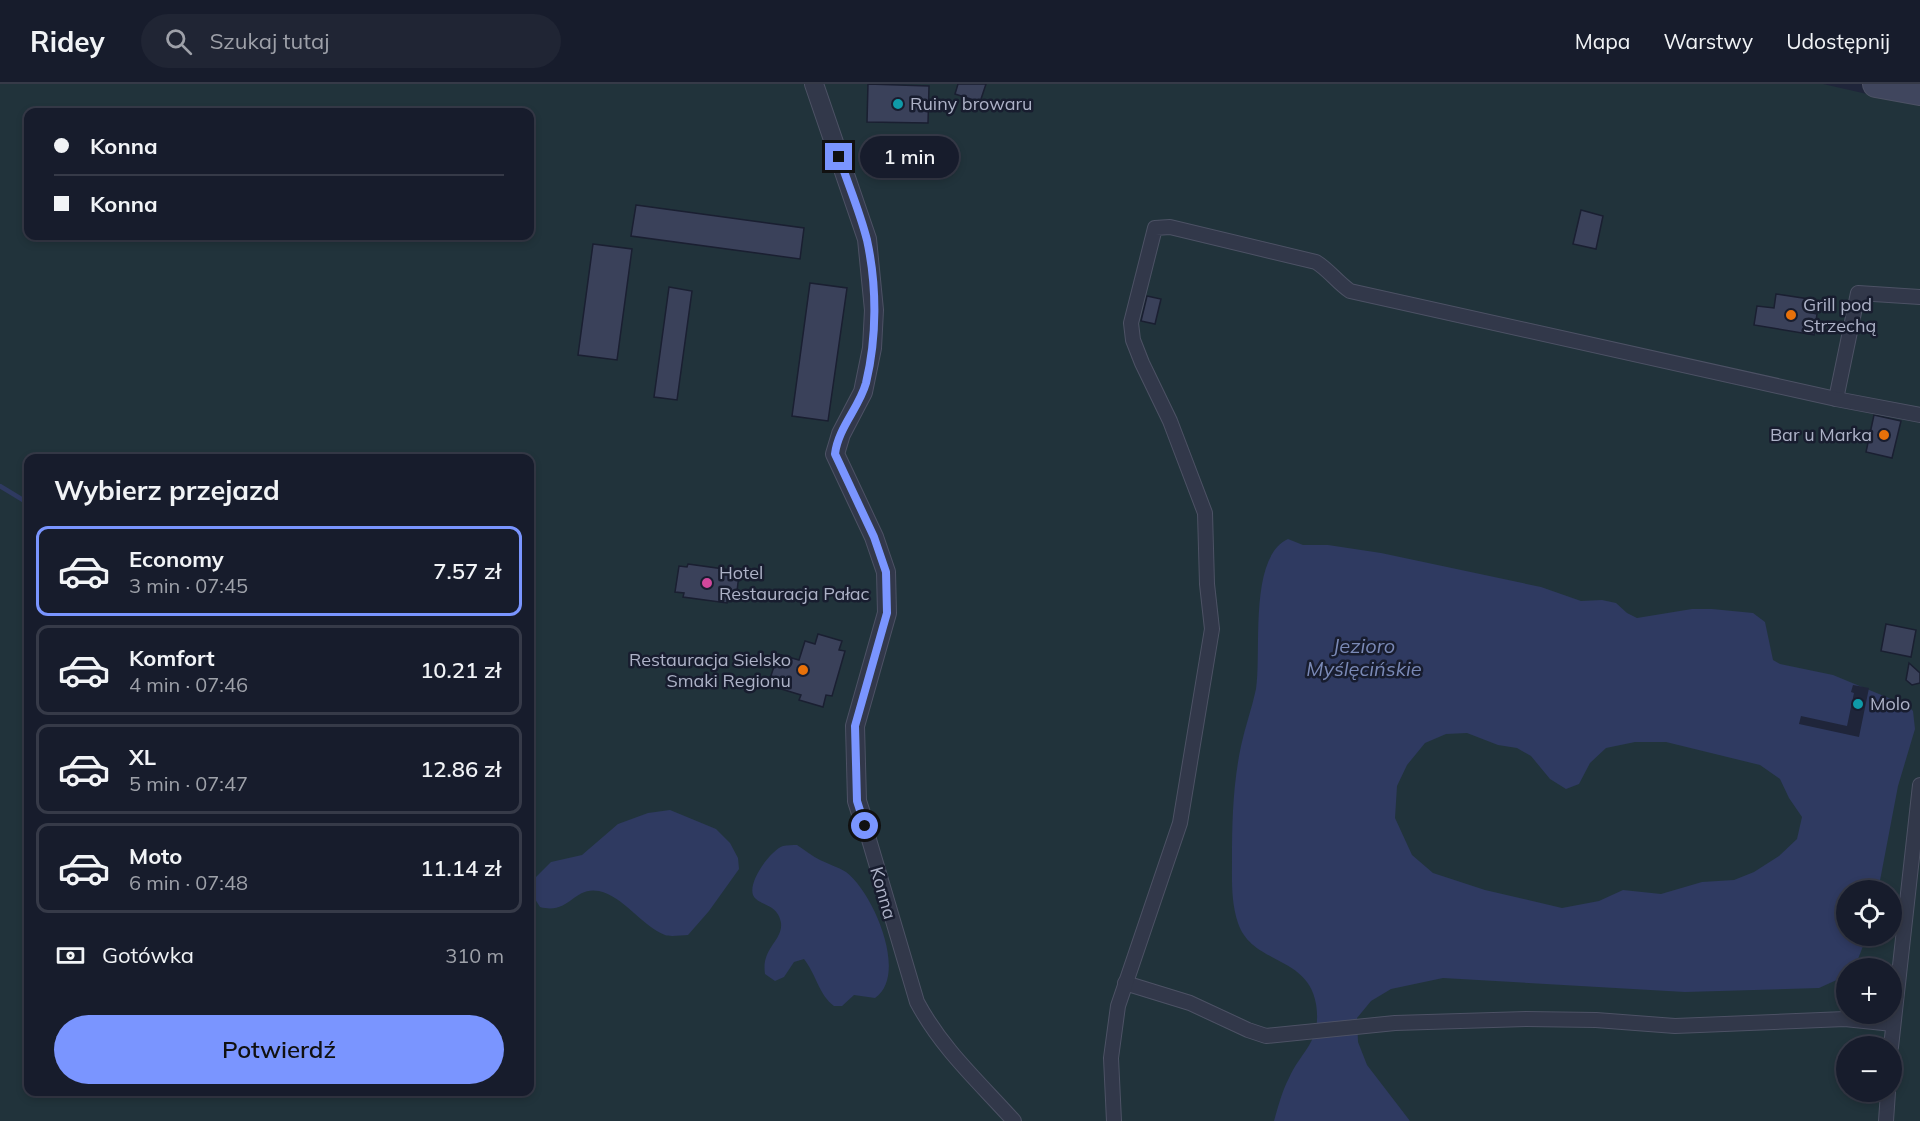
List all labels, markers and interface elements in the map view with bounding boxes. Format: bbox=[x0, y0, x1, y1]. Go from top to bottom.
search box bbox=[141, 14, 561, 68]
text: Ridey bbox=[30, 24, 105, 59]
icon: search bbox=[162, 25, 195, 58]
text: Szukaj tutaj bbox=[210, 27, 329, 55]
text: Mapa bbox=[1575, 28, 1630, 54]
text: Warstwy bbox=[1663, 28, 1753, 54]
text: Udostępnij bbox=[1786, 28, 1890, 54]
place label: Ruiny browaru bbox=[910, 92, 1032, 115]
marker: Ruiny browaru bbox=[891, 97, 905, 111]
text: Konna bbox=[90, 132, 158, 160]
callout: 1 min bbox=[860, 136, 959, 178]
route end bbox=[825, 143, 852, 170]
text: 1 min bbox=[884, 144, 935, 169]
text: Konna bbox=[90, 190, 158, 218]
place label: Grill pod Strzechą bbox=[1803, 293, 1876, 337]
marker: Grill pod Strzechą bbox=[1784, 308, 1798, 322]
place label: Bar u Marka bbox=[1770, 423, 1872, 446]
marker: Bar u Marka bbox=[1877, 428, 1891, 442]
text: Wybierz przejazd bbox=[54, 473, 280, 507]
icon: car bbox=[57, 544, 111, 598]
text: Economy bbox=[129, 545, 224, 573]
text: 7.57 zł bbox=[433, 557, 501, 585]
place label: Hotel Restauracja Pałac bbox=[719, 561, 869, 605]
text: 3 min · 07:45 bbox=[129, 573, 248, 598]
marker: Hotel Restauracja Pałac bbox=[700, 576, 714, 590]
water label: Jezioro Myślęcińskie bbox=[1306, 633, 1422, 681]
icon: car bbox=[57, 643, 111, 697]
text: Komfort bbox=[129, 644, 215, 672]
place label: Restauracja Sielsko Smaki Regionu bbox=[629, 648, 791, 692]
text: 10.21 zł bbox=[420, 656, 501, 684]
marker: Restauracja Sielsko Smaki Regionu bbox=[796, 663, 810, 677]
text: 4 min · 07:46 bbox=[129, 672, 248, 697]
place label: Molo bbox=[1870, 692, 1910, 715]
marker: Molo bbox=[1851, 697, 1865, 711]
icon: car bbox=[57, 742, 111, 796]
text: XL bbox=[129, 743, 156, 771]
text: 12.86 zł bbox=[420, 755, 501, 783]
text: 5 min · 07:47 bbox=[129, 771, 248, 796]
route start bbox=[851, 812, 878, 839]
icon: car bbox=[57, 841, 111, 895]
text: Moto bbox=[129, 842, 182, 870]
text: 11.14 zł bbox=[420, 854, 501, 882]
street label: Konna bbox=[865, 864, 902, 922]
text: 6 min · 07:48 bbox=[129, 870, 248, 895]
map controls bbox=[1836, 880, 1902, 1102]
button: locate bbox=[1836, 880, 1902, 946]
icon: cash bbox=[54, 939, 87, 972]
text: Gotówka bbox=[102, 941, 194, 969]
text: 310 m bbox=[445, 943, 504, 968]
button: + bbox=[1836, 958, 1902, 1024]
button: Potwierdź bbox=[54, 1015, 504, 1084]
button: − bbox=[1836, 1036, 1902, 1102]

